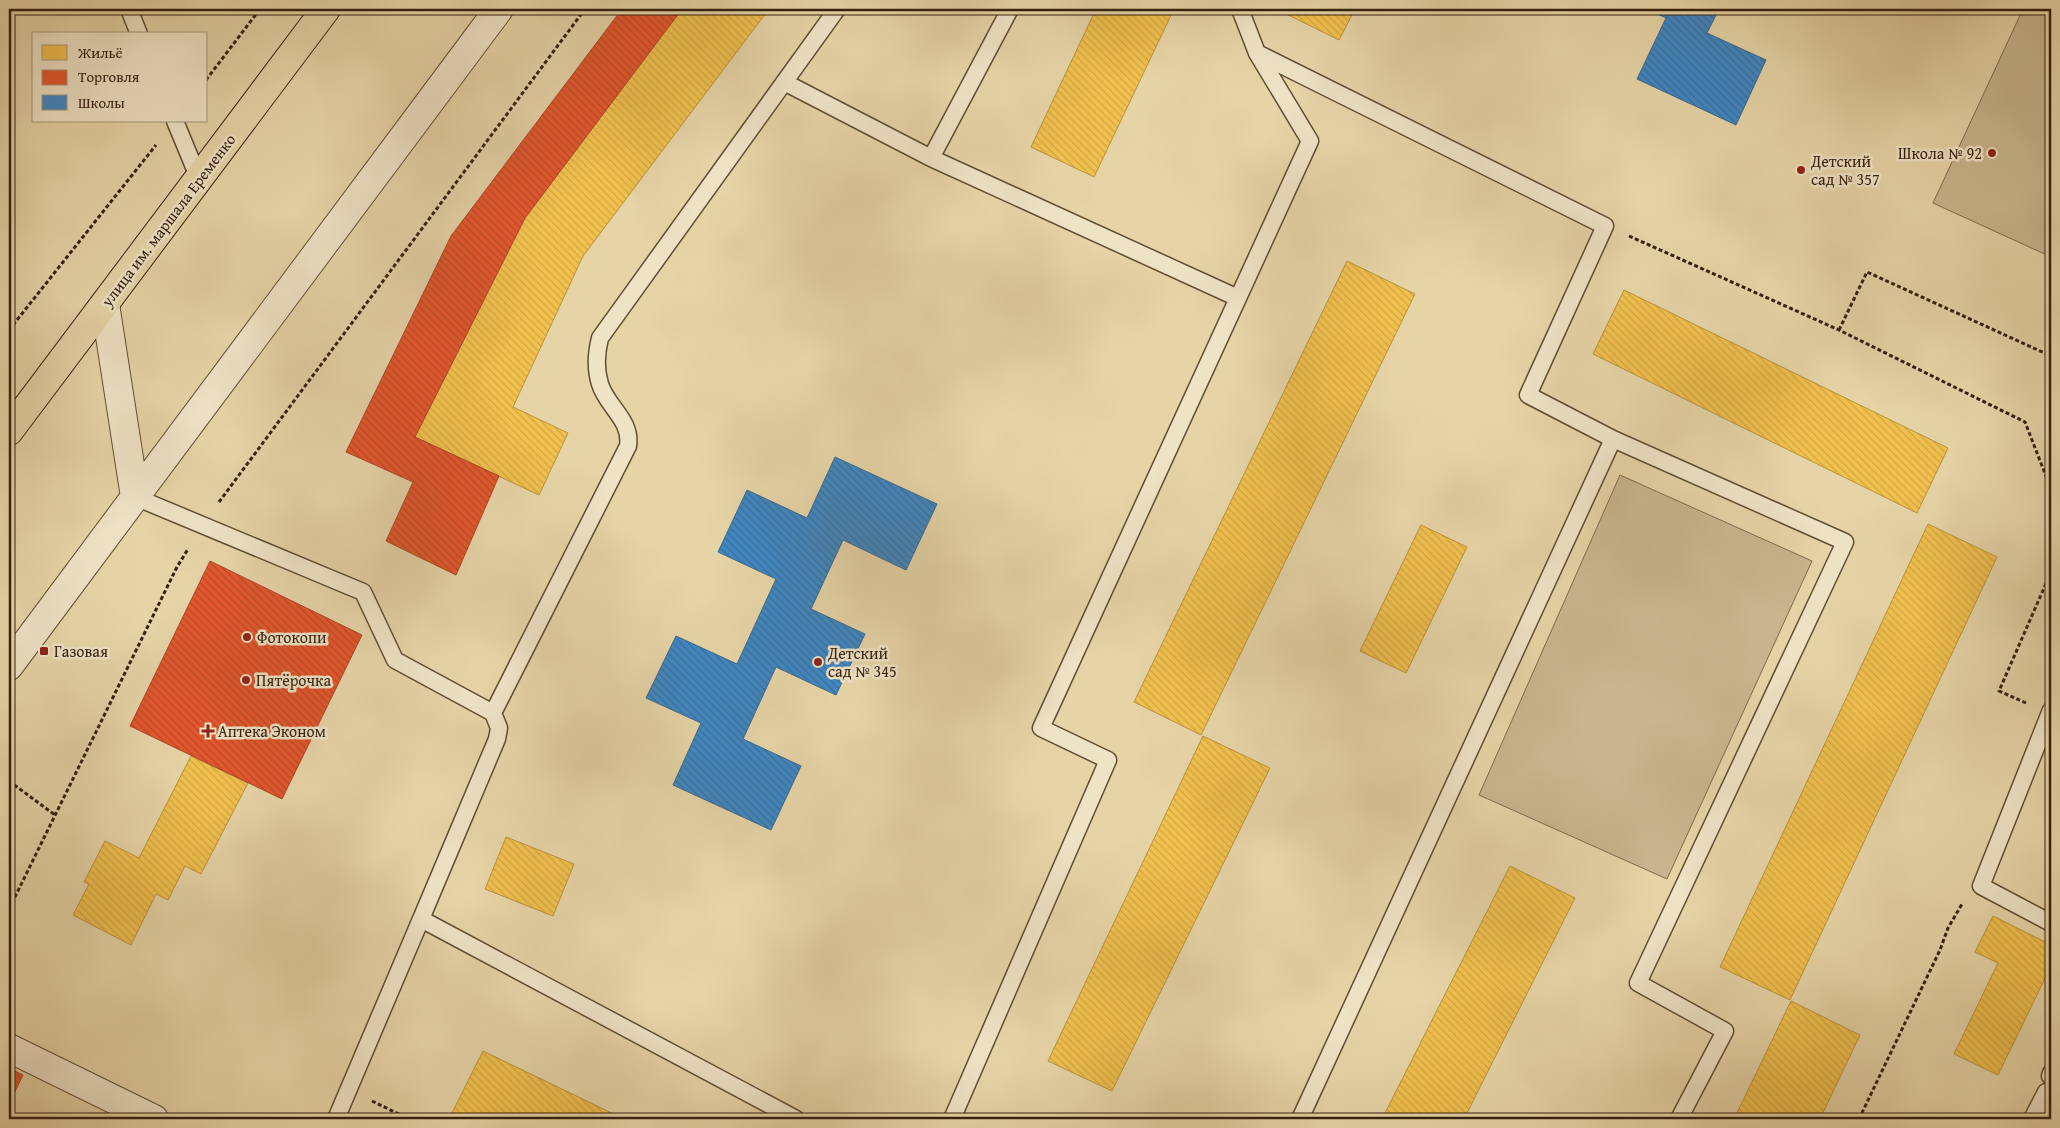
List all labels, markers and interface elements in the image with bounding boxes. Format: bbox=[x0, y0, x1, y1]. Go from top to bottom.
legend bbox=[32, 32, 208, 122]
text: Жильё bbox=[77, 42, 123, 63]
text: Торговля bbox=[78, 66, 140, 87]
text: Школы bbox=[78, 92, 125, 113]
street label: улица им. маршала Еременко bbox=[94, 128, 241, 312]
place label: Школа № 92 bbox=[1898, 141, 1982, 165]
marker: Школа № 92 bbox=[1986, 147, 1998, 159]
place label: Детский сад № 357 bbox=[1810, 149, 1880, 191]
marker: Детский сад № 357 bbox=[1795, 164, 1807, 176]
place label: Фотокопи bbox=[257, 625, 327, 649]
marker: Фотокопи bbox=[241, 631, 253, 643]
place label: Газовая bbox=[54, 639, 108, 663]
place label: Детский сад № 345 bbox=[827, 641, 897, 683]
marker: Газовая bbox=[38, 645, 50, 657]
marker: Детский сад № 345 bbox=[812, 656, 824, 668]
place label: Пятёрочка bbox=[256, 668, 331, 692]
marker: Пятёрочка bbox=[240, 674, 252, 686]
place label: Аптека Эконом bbox=[218, 719, 326, 743]
marker: Аптека Эконом bbox=[202, 725, 214, 737]

